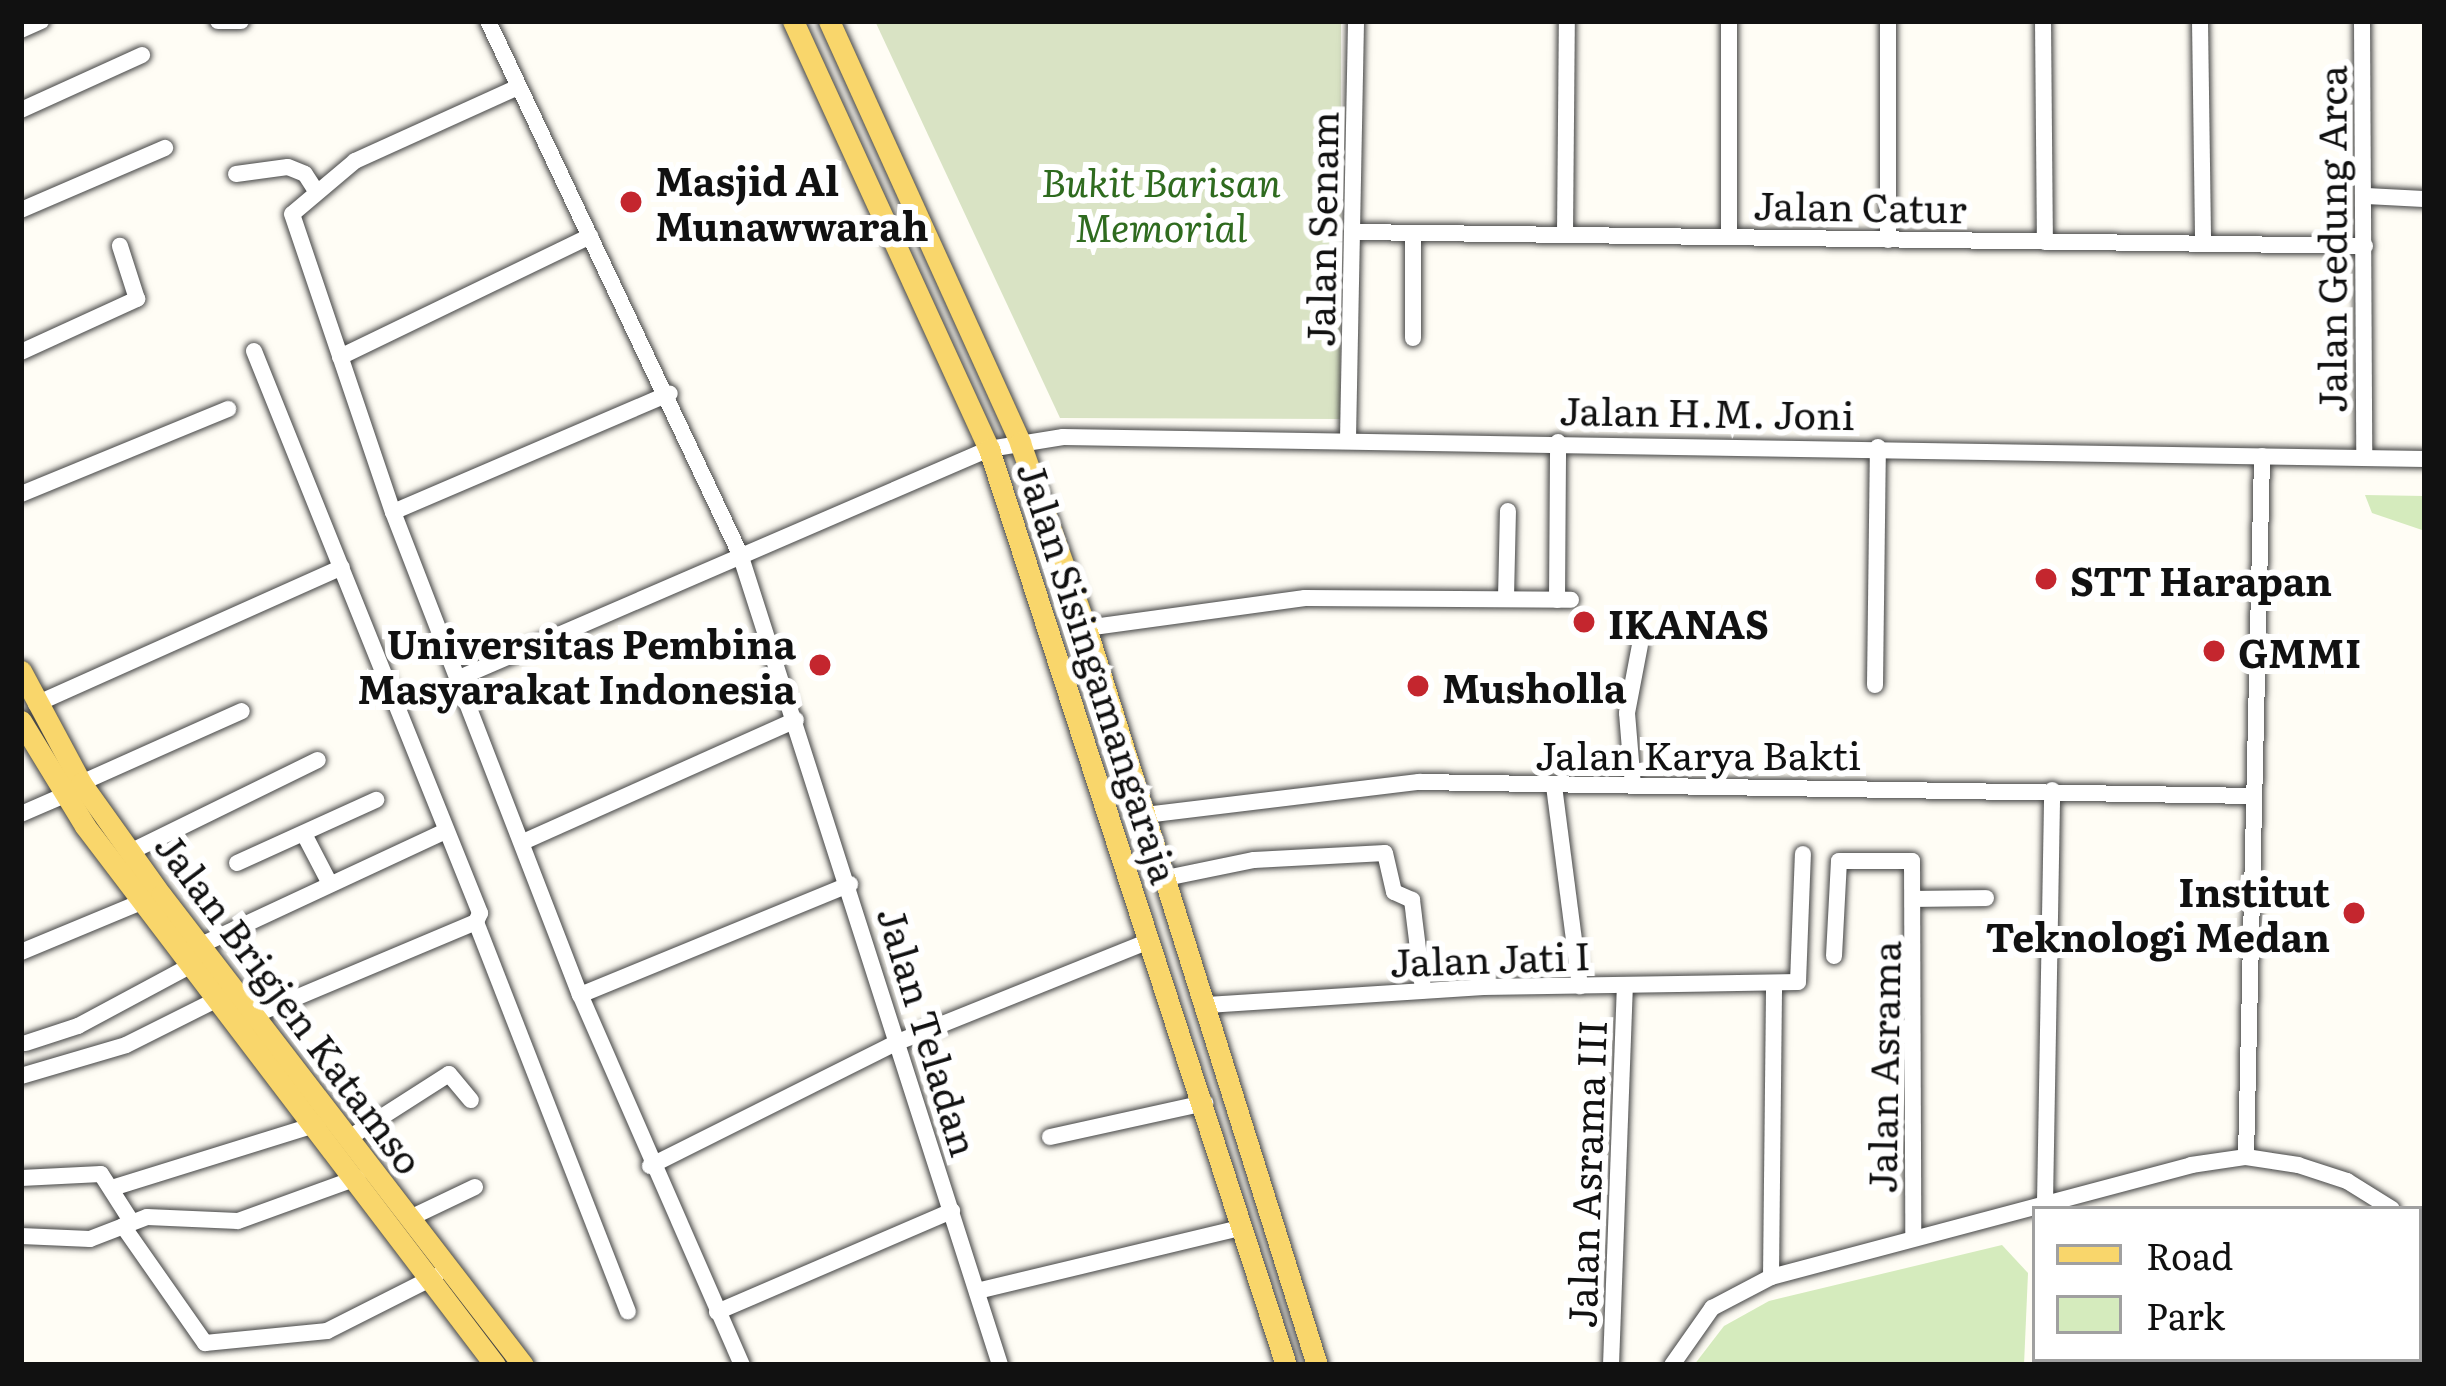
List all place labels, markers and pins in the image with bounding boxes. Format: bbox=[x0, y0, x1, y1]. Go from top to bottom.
place label: Masjid Al Munawwarah bbox=[655, 157, 929, 248]
marker: Masjid Al Munawwarah bbox=[618, 189, 644, 215]
place label: STT Harapan bbox=[2070, 556, 2332, 602]
marker: STT Harapan bbox=[2033, 566, 2059, 592]
place label: IKANAS bbox=[1608, 599, 1769, 645]
marker: IKANAS bbox=[1571, 609, 1597, 635]
place label: Universitas Pembina Masyarakat Indonesia bbox=[358, 620, 796, 711]
place label: GMMI bbox=[2238, 628, 2361, 674]
marker: GMMI bbox=[2201, 638, 2227, 664]
marker: Universitas Pembina Masyarakat Indonesia bbox=[807, 652, 833, 678]
place label: Musholla bbox=[1442, 663, 1627, 709]
marker: Musholla bbox=[1405, 673, 1431, 699]
place label: Institut Teknologi Medan bbox=[1985, 868, 2330, 959]
marker: Institut Teknologi Medan bbox=[2341, 900, 2367, 926]

